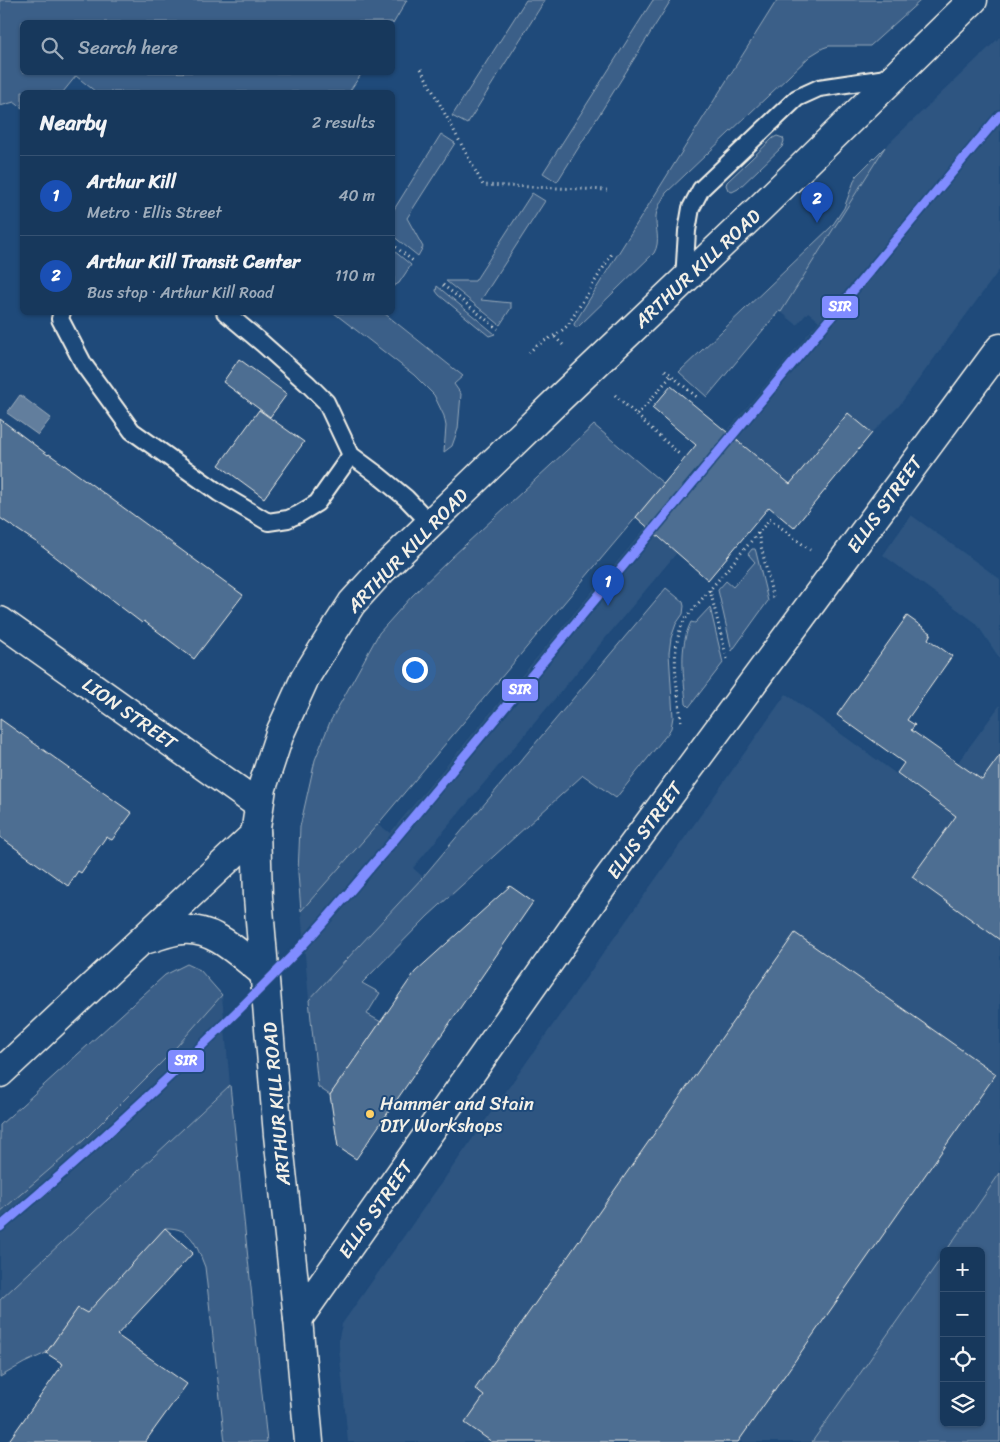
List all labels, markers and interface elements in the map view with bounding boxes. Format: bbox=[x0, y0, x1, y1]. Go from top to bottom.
search box bbox=[20, 20, 395, 75]
text: Search here bbox=[78, 31, 178, 64]
icon: search bbox=[38, 34, 66, 62]
text: Nearby bbox=[40, 104, 106, 142]
text: 2 results bbox=[312, 108, 375, 137]
text: Arthur Kill bbox=[87, 165, 176, 198]
text: 1 bbox=[53, 181, 59, 210]
text: 40 m bbox=[338, 181, 375, 210]
pin: 2 bbox=[801, 182, 833, 223]
text: Metro · Ellis Street bbox=[87, 198, 222, 227]
street label: ARTHUR KILL ROAD bbox=[625, 200, 769, 337]
text: Arthur Kill Transit Center bbox=[87, 245, 300, 278]
text: 2 bbox=[51, 261, 61, 290]
text: 110 m bbox=[335, 261, 375, 290]
text: Bus stop · Arthur Kill Road bbox=[87, 278, 273, 307]
text: SIR bbox=[828, 294, 852, 319]
line badge: SIR bbox=[821, 295, 859, 319]
street label: ELLIS STREET bbox=[838, 447, 932, 560]
street label: ARTHUR KILL ROAD bbox=[338, 479, 477, 621]
pin: 1 bbox=[592, 565, 624, 606]
your location bbox=[402, 657, 428, 683]
street label: LION STREET bbox=[75, 668, 185, 759]
text: SIR bbox=[508, 677, 532, 702]
line badge: SIR bbox=[501, 678, 539, 702]
street label: ELLIS STREET bbox=[598, 773, 692, 886]
street label: ARTHUR KILL ROAD bbox=[253, 1020, 300, 1188]
text: SIR bbox=[174, 1048, 198, 1073]
line badge: SIR bbox=[167, 1049, 205, 1073]
place label: Hammer and Stain DIY Workshops bbox=[380, 1087, 534, 1142]
marker: Hammer and Stain DIY Workshops bbox=[364, 1108, 376, 1120]
street label: ELLIS STREET bbox=[329, 1152, 422, 1265]
map controls bbox=[940, 1247, 985, 1427]
button: + bbox=[940, 1247, 985, 1292]
button: − bbox=[940, 1292, 985, 1337]
button: locate bbox=[940, 1337, 985, 1382]
button: layers bbox=[940, 1382, 985, 1427]

